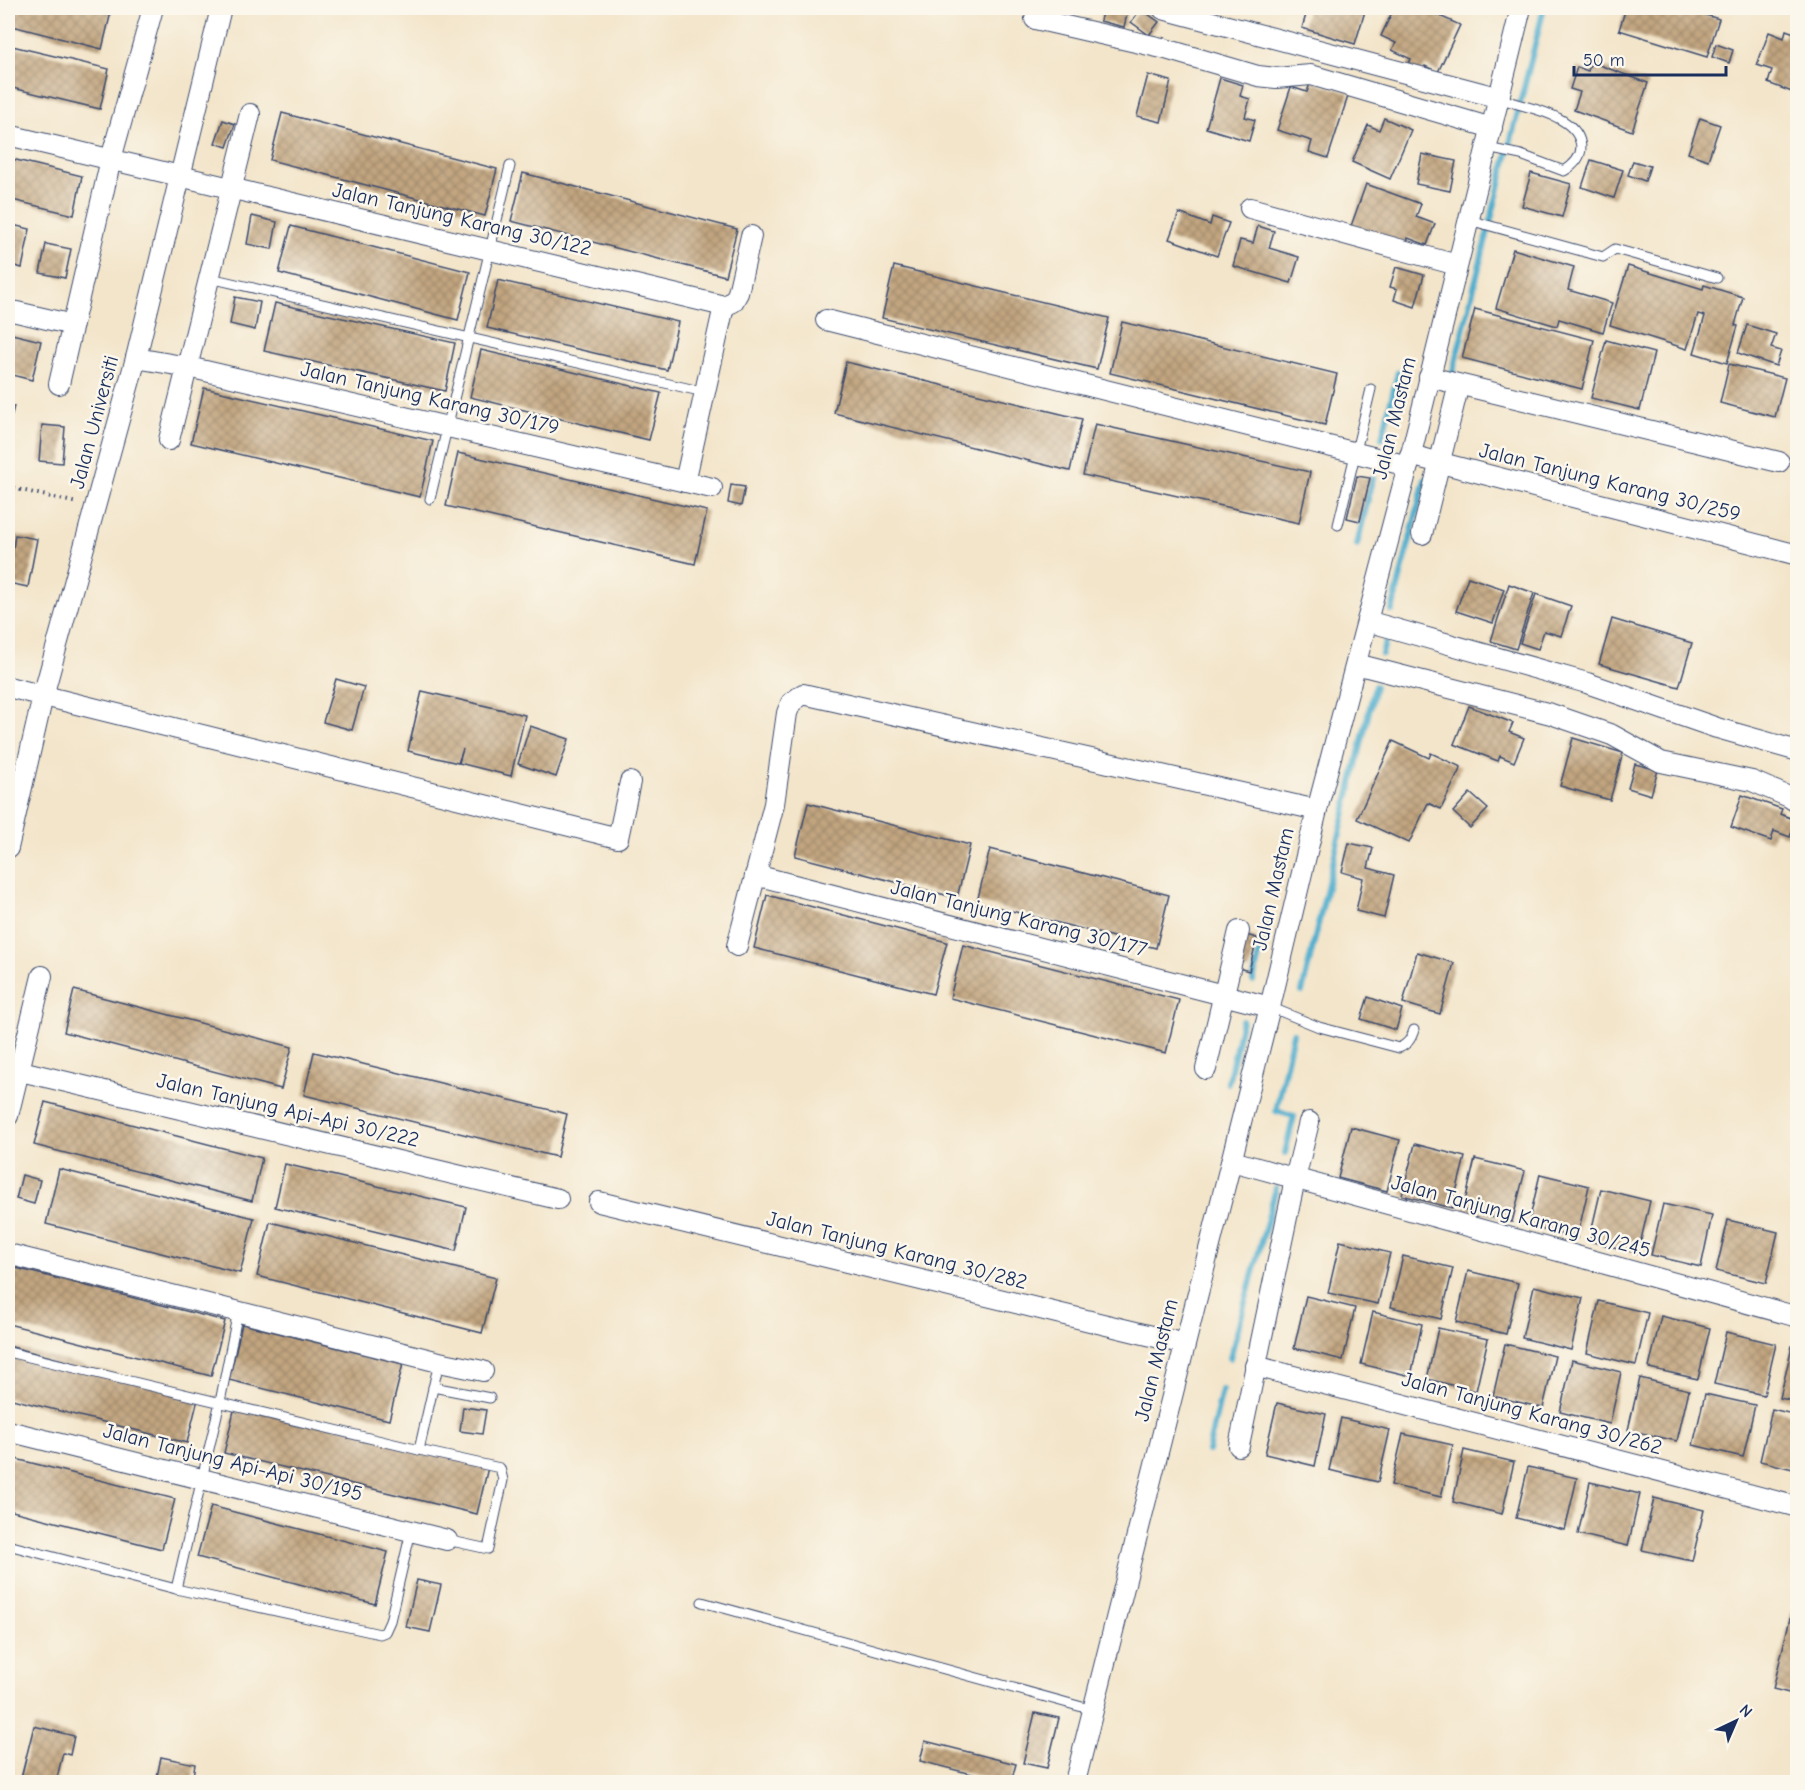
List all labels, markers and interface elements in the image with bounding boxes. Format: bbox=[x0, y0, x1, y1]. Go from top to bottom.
scale bar bbox=[1574, 39, 1726, 77]
text: 50 m bbox=[1583, 50, 1625, 71]
street label: Jalan Tanjung Karang 30/122 bbox=[330, 177, 594, 261]
street label: Jalan Universiti bbox=[65, 353, 123, 491]
street label: Jalan Mastam bbox=[1367, 354, 1421, 482]
street label: Jalan Tanjung Karang 30/179 bbox=[298, 357, 562, 439]
street label: Jalan Tanjung Karang 30/259 bbox=[1477, 438, 1743, 526]
street label: Jalan Mastam bbox=[1247, 825, 1299, 953]
street label: Jalan Tanjung Karang 30/177 bbox=[888, 875, 1150, 962]
street label: Jalan Tanjung Api-Api 30/222 bbox=[154, 1068, 422, 1152]
street label: Jalan Tanjung Karang 30/245 bbox=[1389, 1170, 1653, 1262]
street label: Jalan Tanjung Karang 30/282 bbox=[764, 1206, 1030, 1294]
street label: Jalan Mastam bbox=[1129, 1296, 1183, 1424]
street label: Jalan Tanjung Karang 30/262 bbox=[1399, 1367, 1665, 1459]
street label: Jalan Tanjung Api-Api 30/195 bbox=[101, 1418, 365, 1506]
north arrow bbox=[1706, 1691, 1766, 1751]
text: N bbox=[1736, 1701, 1756, 1721]

